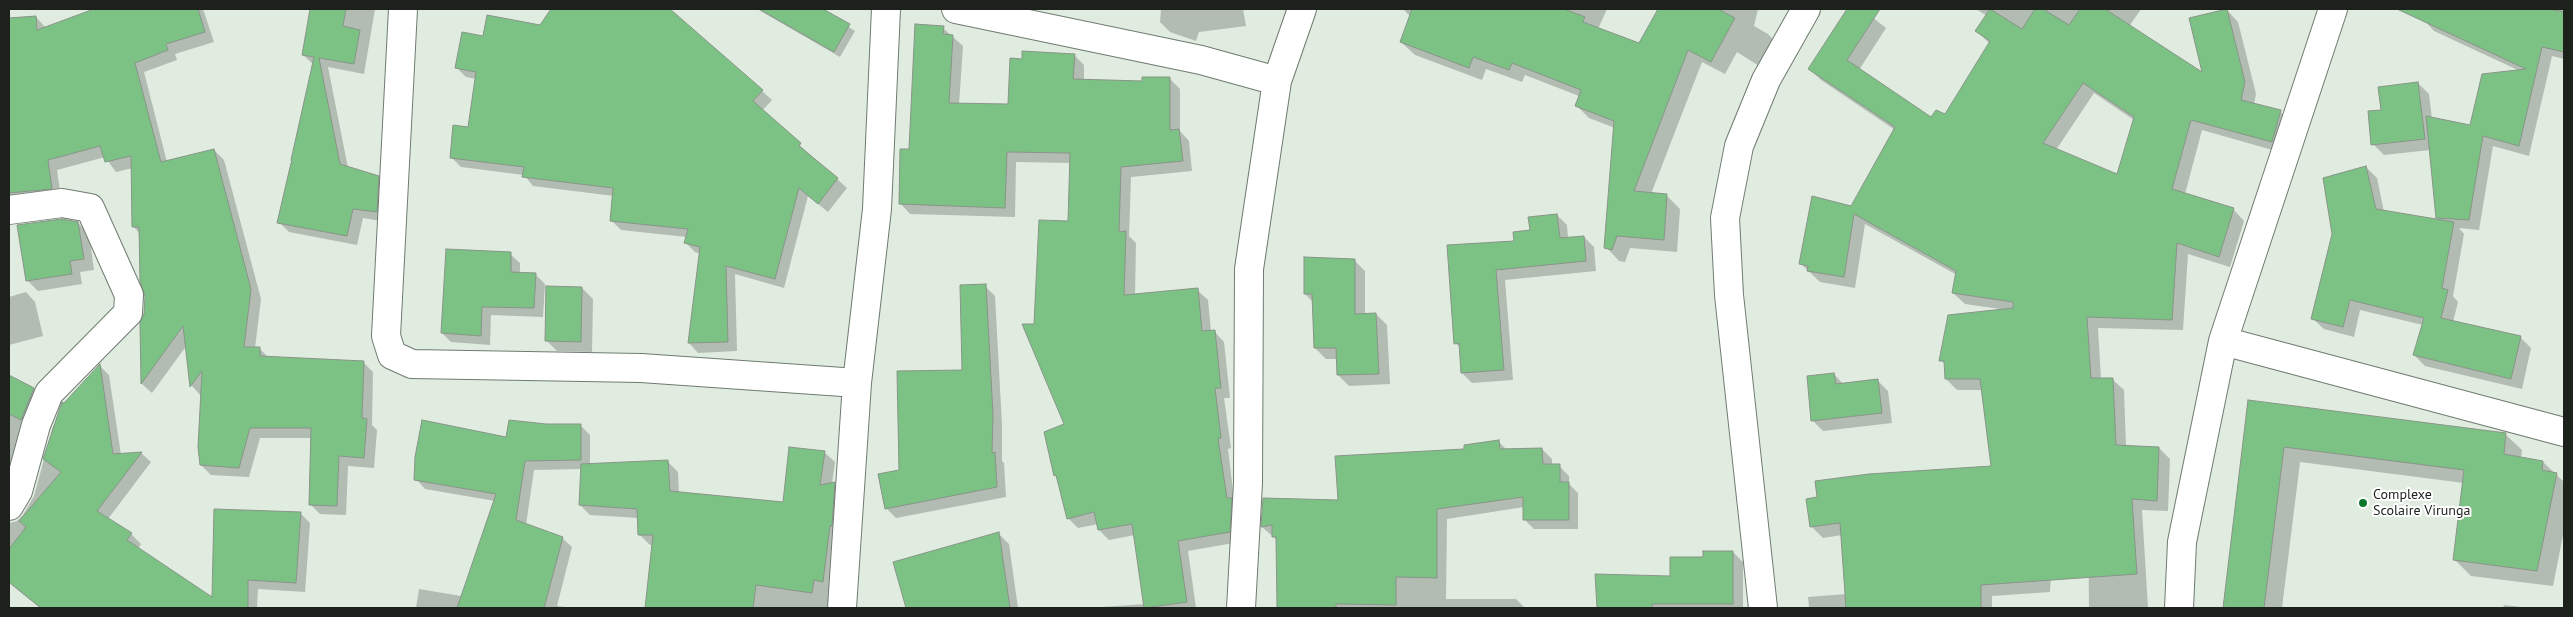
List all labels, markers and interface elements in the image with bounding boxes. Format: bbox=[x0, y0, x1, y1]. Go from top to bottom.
place label: Complexe Scolaire Virunga bbox=[2373, 487, 2470, 520]
marker: Complexe Scolaire Virunga bbox=[2357, 497, 2369, 509]

